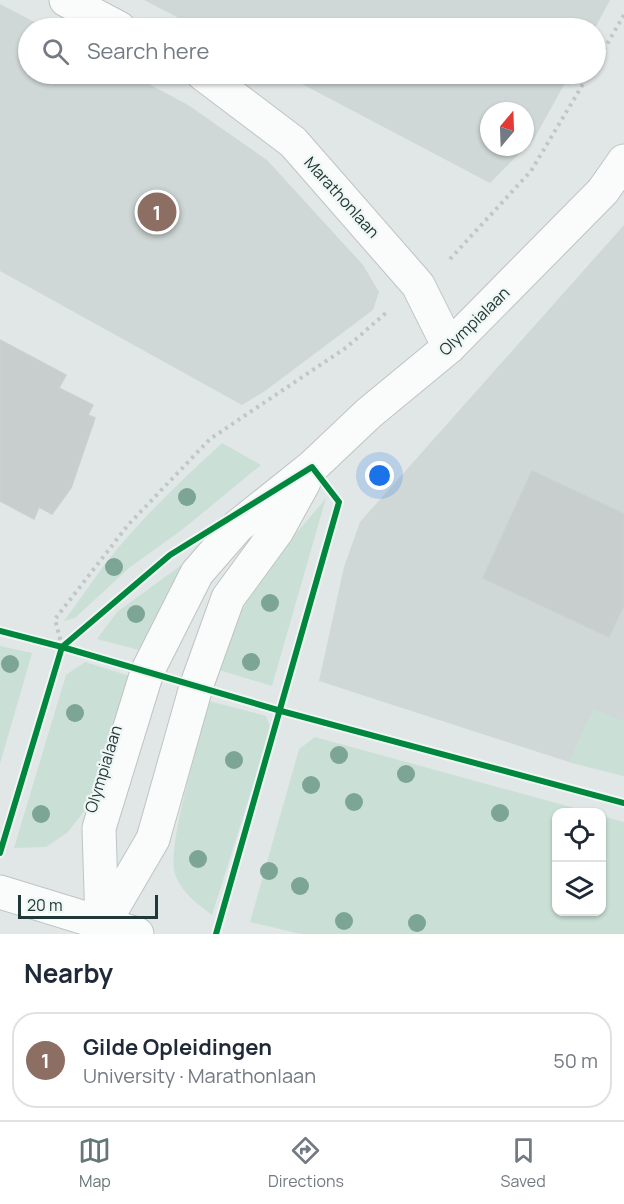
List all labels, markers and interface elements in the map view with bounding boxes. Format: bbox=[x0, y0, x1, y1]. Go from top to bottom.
search box bbox=[18, 18, 606, 84]
icon: search bbox=[39, 35, 72, 68]
text: Search here bbox=[87, 36, 209, 66]
north arrow bbox=[480, 102, 534, 156]
street label: Marathonlaan bbox=[300, 152, 384, 242]
pin: 1 bbox=[138, 190, 176, 234]
street label: Olympialaan bbox=[434, 282, 514, 360]
your location bbox=[365, 461, 394, 490]
street label: Olympialaan bbox=[79, 723, 127, 815]
map controls bbox=[552, 808, 606, 916]
button: locate bbox=[552, 808, 606, 862]
button: layers bbox=[552, 862, 606, 916]
scale bar bbox=[18, 892, 158, 920]
text: 20 m bbox=[27, 894, 63, 916]
text: Nearby bbox=[24, 955, 113, 991]
text: Gilde Opleidingen bbox=[83, 1032, 272, 1062]
text: 1 bbox=[41, 1047, 50, 1074]
text: 50 m bbox=[553, 1047, 598, 1074]
text: University · Marathonlaan bbox=[83, 1062, 316, 1089]
tab: Map bbox=[78, 1134, 111, 1192]
tab: Directions bbox=[268, 1134, 344, 1192]
tab: Saved bbox=[501, 1134, 546, 1192]

